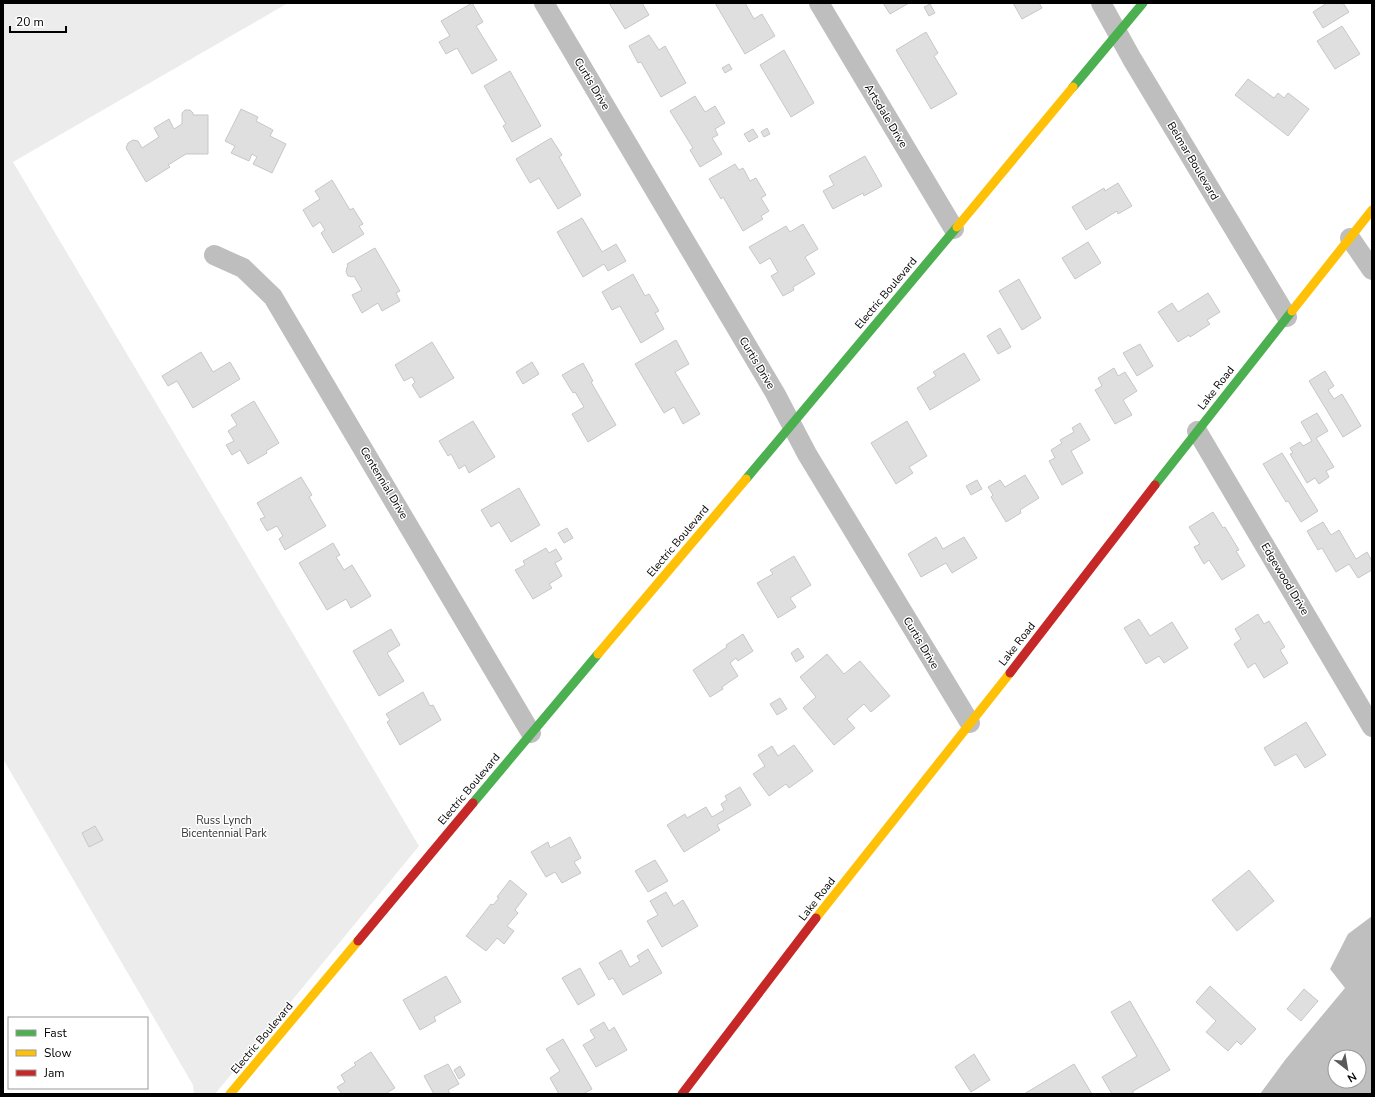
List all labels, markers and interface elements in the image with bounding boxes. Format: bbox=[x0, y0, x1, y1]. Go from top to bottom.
scale bar bbox=[10, 8, 66, 34]
text: 20 m bbox=[16, 14, 44, 30]
street label: Curtis Drive bbox=[571, 55, 614, 113]
street label: Artsdale Drive bbox=[861, 81, 911, 151]
street label: Belmar Boulevard bbox=[1164, 119, 1222, 203]
street label: Electric Boulevard bbox=[852, 254, 920, 332]
street label: Curtis Drive bbox=[736, 334, 779, 392]
street label: Lake Road bbox=[1194, 363, 1238, 413]
street label: Centennial Drive bbox=[356, 444, 412, 522]
street label: Electric Boulevard bbox=[644, 502, 712, 580]
street label: Edgewood Drive bbox=[1258, 540, 1313, 618]
street label: Curtis Drive bbox=[900, 614, 943, 672]
street label: Lake Road bbox=[995, 619, 1039, 669]
street label: Electric Boulevard bbox=[435, 750, 503, 828]
park label: Russ Lynch Bicentennial Park bbox=[181, 813, 267, 841]
street label: Lake Road bbox=[795, 874, 839, 924]
street label: Electric Boulevard bbox=[228, 999, 296, 1077]
legend bbox=[8, 1017, 148, 1089]
text: Fast bbox=[44, 1025, 67, 1041]
text: Slow bbox=[44, 1045, 72, 1061]
north arrow bbox=[1327, 1049, 1367, 1089]
text: Jam bbox=[43, 1065, 65, 1081]
text: N bbox=[1345, 1069, 1359, 1086]

